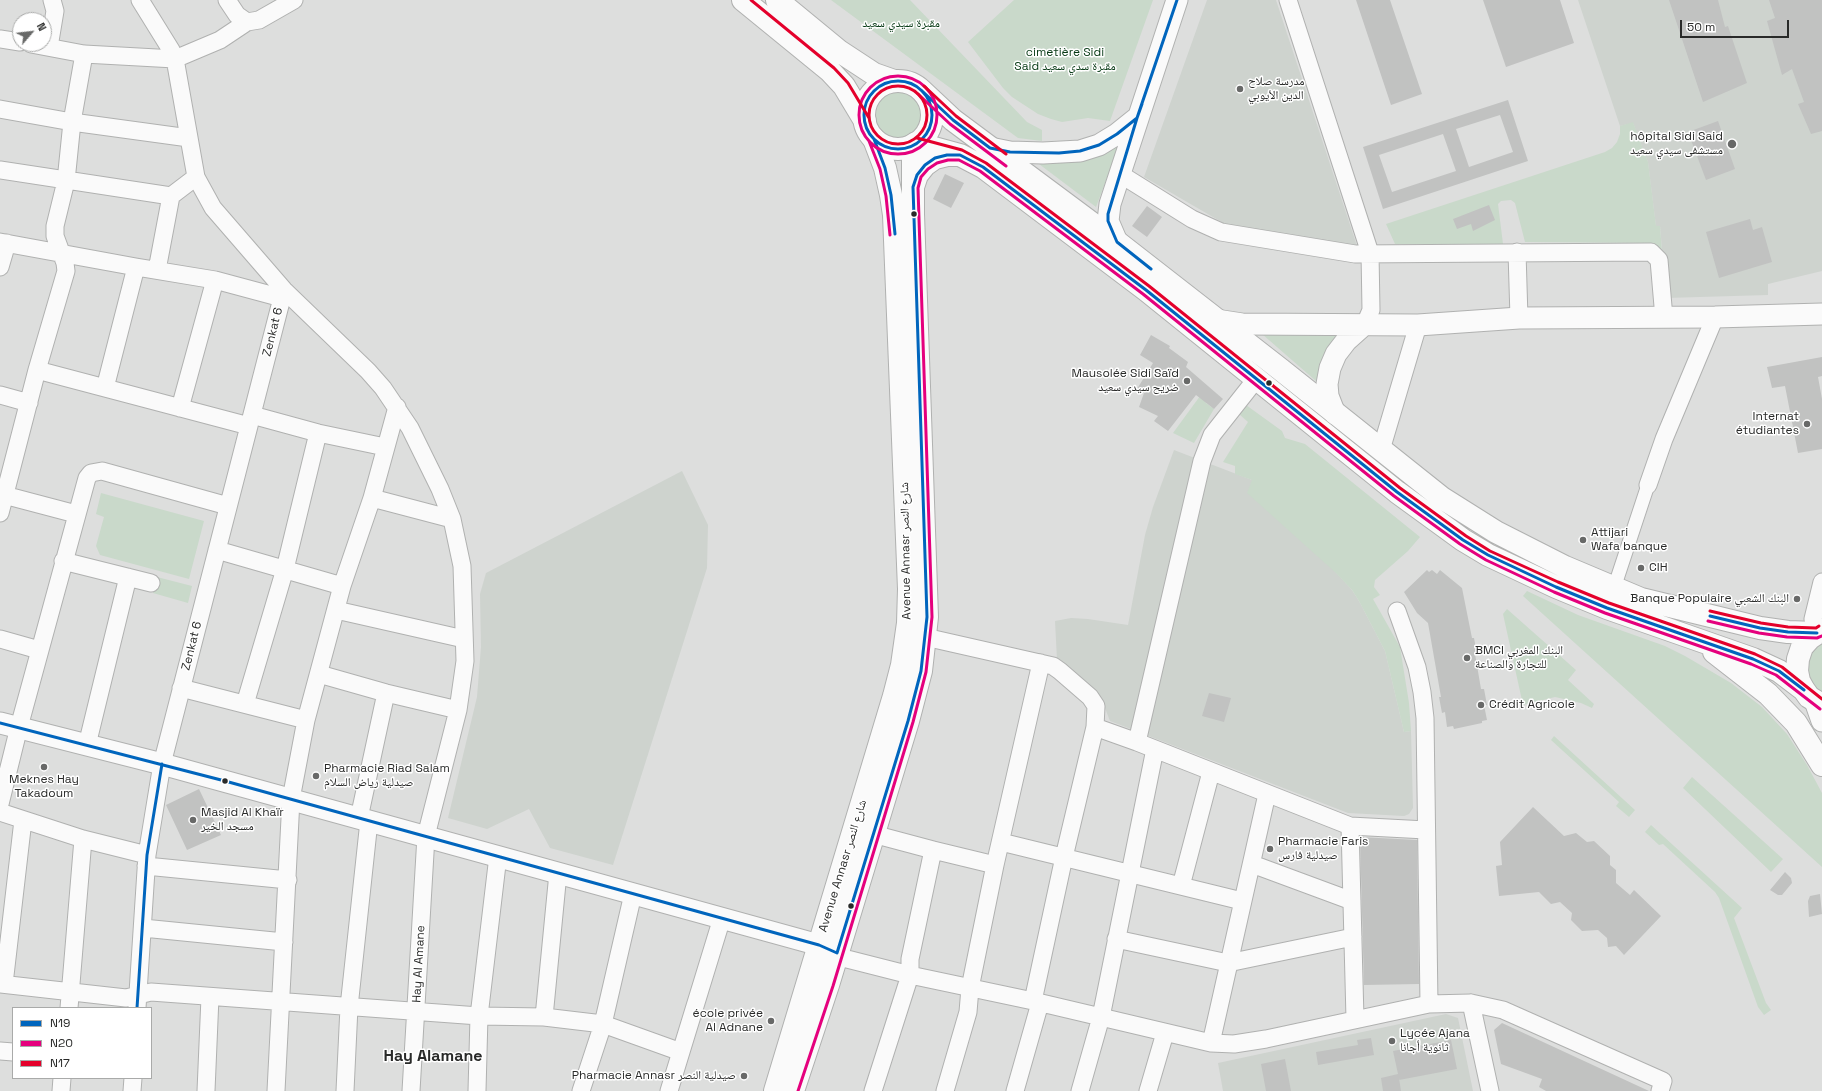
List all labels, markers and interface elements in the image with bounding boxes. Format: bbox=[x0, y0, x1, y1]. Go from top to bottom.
north arrow bbox=[12, 12, 52, 52]
scale bar bbox=[1682, 12, 1791, 38]
park label: مقبرة سيدي سعيد bbox=[862, 17, 940, 31]
text: 50 m bbox=[1687, 19, 1715, 35]
text: N bbox=[34, 20, 50, 33]
park label: cimetière Sidi Said مقبرة سدي سعيد bbox=[1014, 46, 1116, 74]
place label: مدرسة صلاح الدين الأيوبي bbox=[1248, 75, 1305, 103]
marker: مدرسة صلاح الدين الأيوبي bbox=[1235, 84, 1245, 94]
place label: hôpital Sidi Said مستشفى سيدي سعيد bbox=[1630, 130, 1723, 158]
marker: hôpital Sidi Said مستشفى سيدي سعيد bbox=[1726, 138, 1738, 150]
unlabelled marker bbox=[909, 209, 919, 219]
street label: Zenkat 6 bbox=[260, 306, 286, 358]
place label: Mausolée Sidi Saïd ضريح سيدي سعيد bbox=[1072, 367, 1179, 395]
marker: Mausolée Sidi Saïd ضريح سيدي سعيد bbox=[1182, 376, 1192, 386]
unlabelled marker bbox=[1264, 378, 1274, 388]
place label: Internat étudiantes bbox=[1736, 410, 1799, 438]
marker: Internat étudiantes bbox=[1802, 419, 1812, 429]
street label: Avenue Annasr شارع النصر bbox=[898, 482, 914, 620]
place label: Attijari Wafa banque bbox=[1591, 526, 1667, 554]
marker: Attijari Wafa banque bbox=[1578, 535, 1588, 545]
place label: CIH bbox=[1649, 561, 1668, 575]
marker: CIH bbox=[1636, 563, 1646, 573]
place label: Banque Populaire البنك الشعبي bbox=[1630, 592, 1789, 606]
marker: Banque Populaire البنك الشعبي bbox=[1792, 594, 1802, 604]
street label: Zenkat 6 bbox=[179, 620, 205, 672]
place label: BMCI البنك المغربي للتجارة والصناعة bbox=[1475, 644, 1563, 672]
marker: BMCI البنك المغربي للتجارة والصناعة bbox=[1462, 653, 1472, 663]
place label: Crédit Agricole bbox=[1489, 698, 1575, 712]
marker: Crédit Agricole bbox=[1476, 700, 1486, 710]
marker: Meknes Hay Takadoum bbox=[39, 762, 49, 772]
place label: Pharmacie Riad Salam صيدلية رياض السلام bbox=[324, 762, 450, 790]
marker: Pharmacie Riad Salam صيدلية رياض السلام bbox=[311, 771, 321, 781]
place label: Meknes Hay Takadoum bbox=[9, 773, 79, 801]
unlabelled marker bbox=[220, 776, 230, 786]
street label: Avenue Annasr شارع النصر bbox=[816, 798, 870, 934]
place label: Masjid Al Khaïr مسجد الخير bbox=[201, 806, 284, 834]
marker: Masjid Al Khaïr مسجد الخير bbox=[188, 815, 198, 825]
place label: Pharmacie Faris صيدلية فارس bbox=[1278, 835, 1368, 863]
marker: Pharmacie Faris صيدلية فارس bbox=[1265, 844, 1275, 854]
unlabelled marker bbox=[846, 901, 856, 911]
street label: Hay Al Amane bbox=[410, 925, 428, 1003]
legend bbox=[12, 1007, 152, 1079]
place label: école privée Al Adnane bbox=[693, 1007, 763, 1035]
text: N19 bbox=[50, 1015, 70, 1031]
marker: école privée Al Adnane bbox=[766, 1016, 776, 1026]
place label: Lycée Ajana ثانوية أجانا bbox=[1400, 1027, 1470, 1055]
text: N20 bbox=[50, 1035, 73, 1051]
marker: Lycée Ajana ثانوية أجانا bbox=[1387, 1036, 1397, 1046]
district label: Hay Alamane bbox=[383, 1047, 483, 1067]
text: N17 bbox=[50, 1055, 70, 1071]
place label: Pharmacie Annasr صيدلية النصر bbox=[572, 1069, 736, 1083]
marker: Pharmacie Annasr صيدلية النصر bbox=[739, 1071, 749, 1081]

